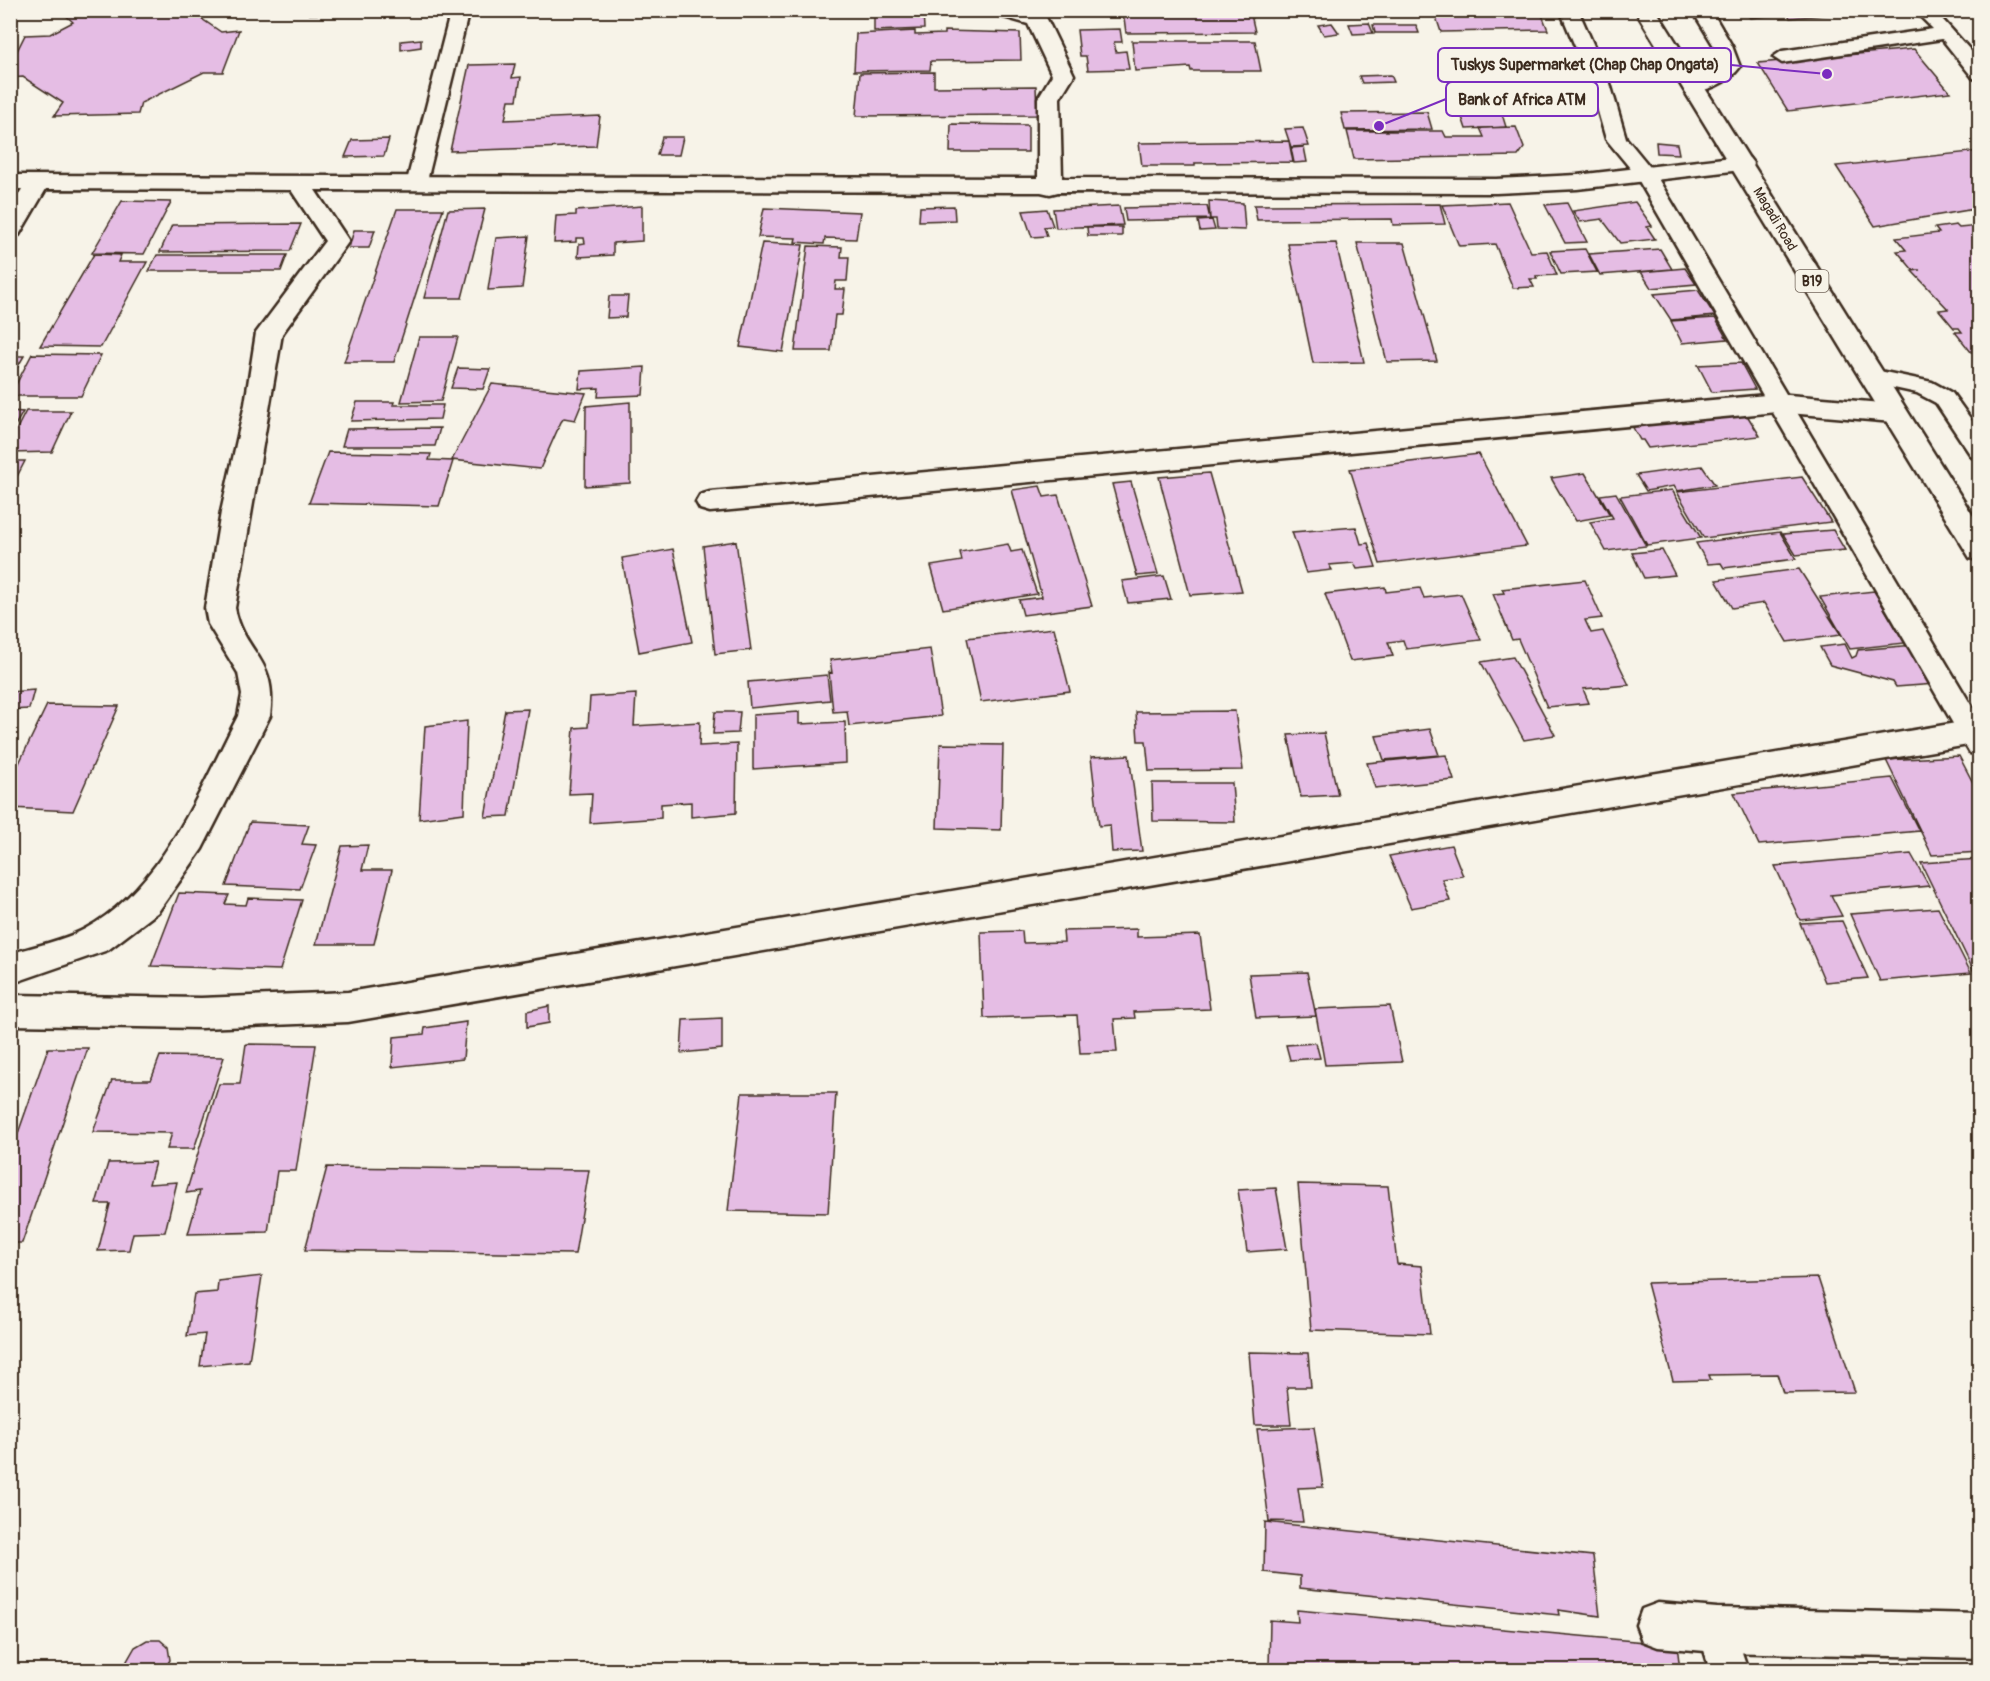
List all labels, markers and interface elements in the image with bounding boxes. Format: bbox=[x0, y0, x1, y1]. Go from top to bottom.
callout: Tuskys Supermarket (Chap Chap Ongata) bbox=[1438, 48, 1731, 82]
text: Tuskys Supermarket (Chap Chap Ongata) bbox=[1450, 55, 1719, 75]
callout: Bank of Africa ATM bbox=[1446, 82, 1598, 116]
text: Bank of Africa ATM bbox=[1458, 90, 1586, 110]
street label: Magadi Road bbox=[1749, 184, 1801, 254]
road number: B19 bbox=[1796, 270, 1828, 292]

